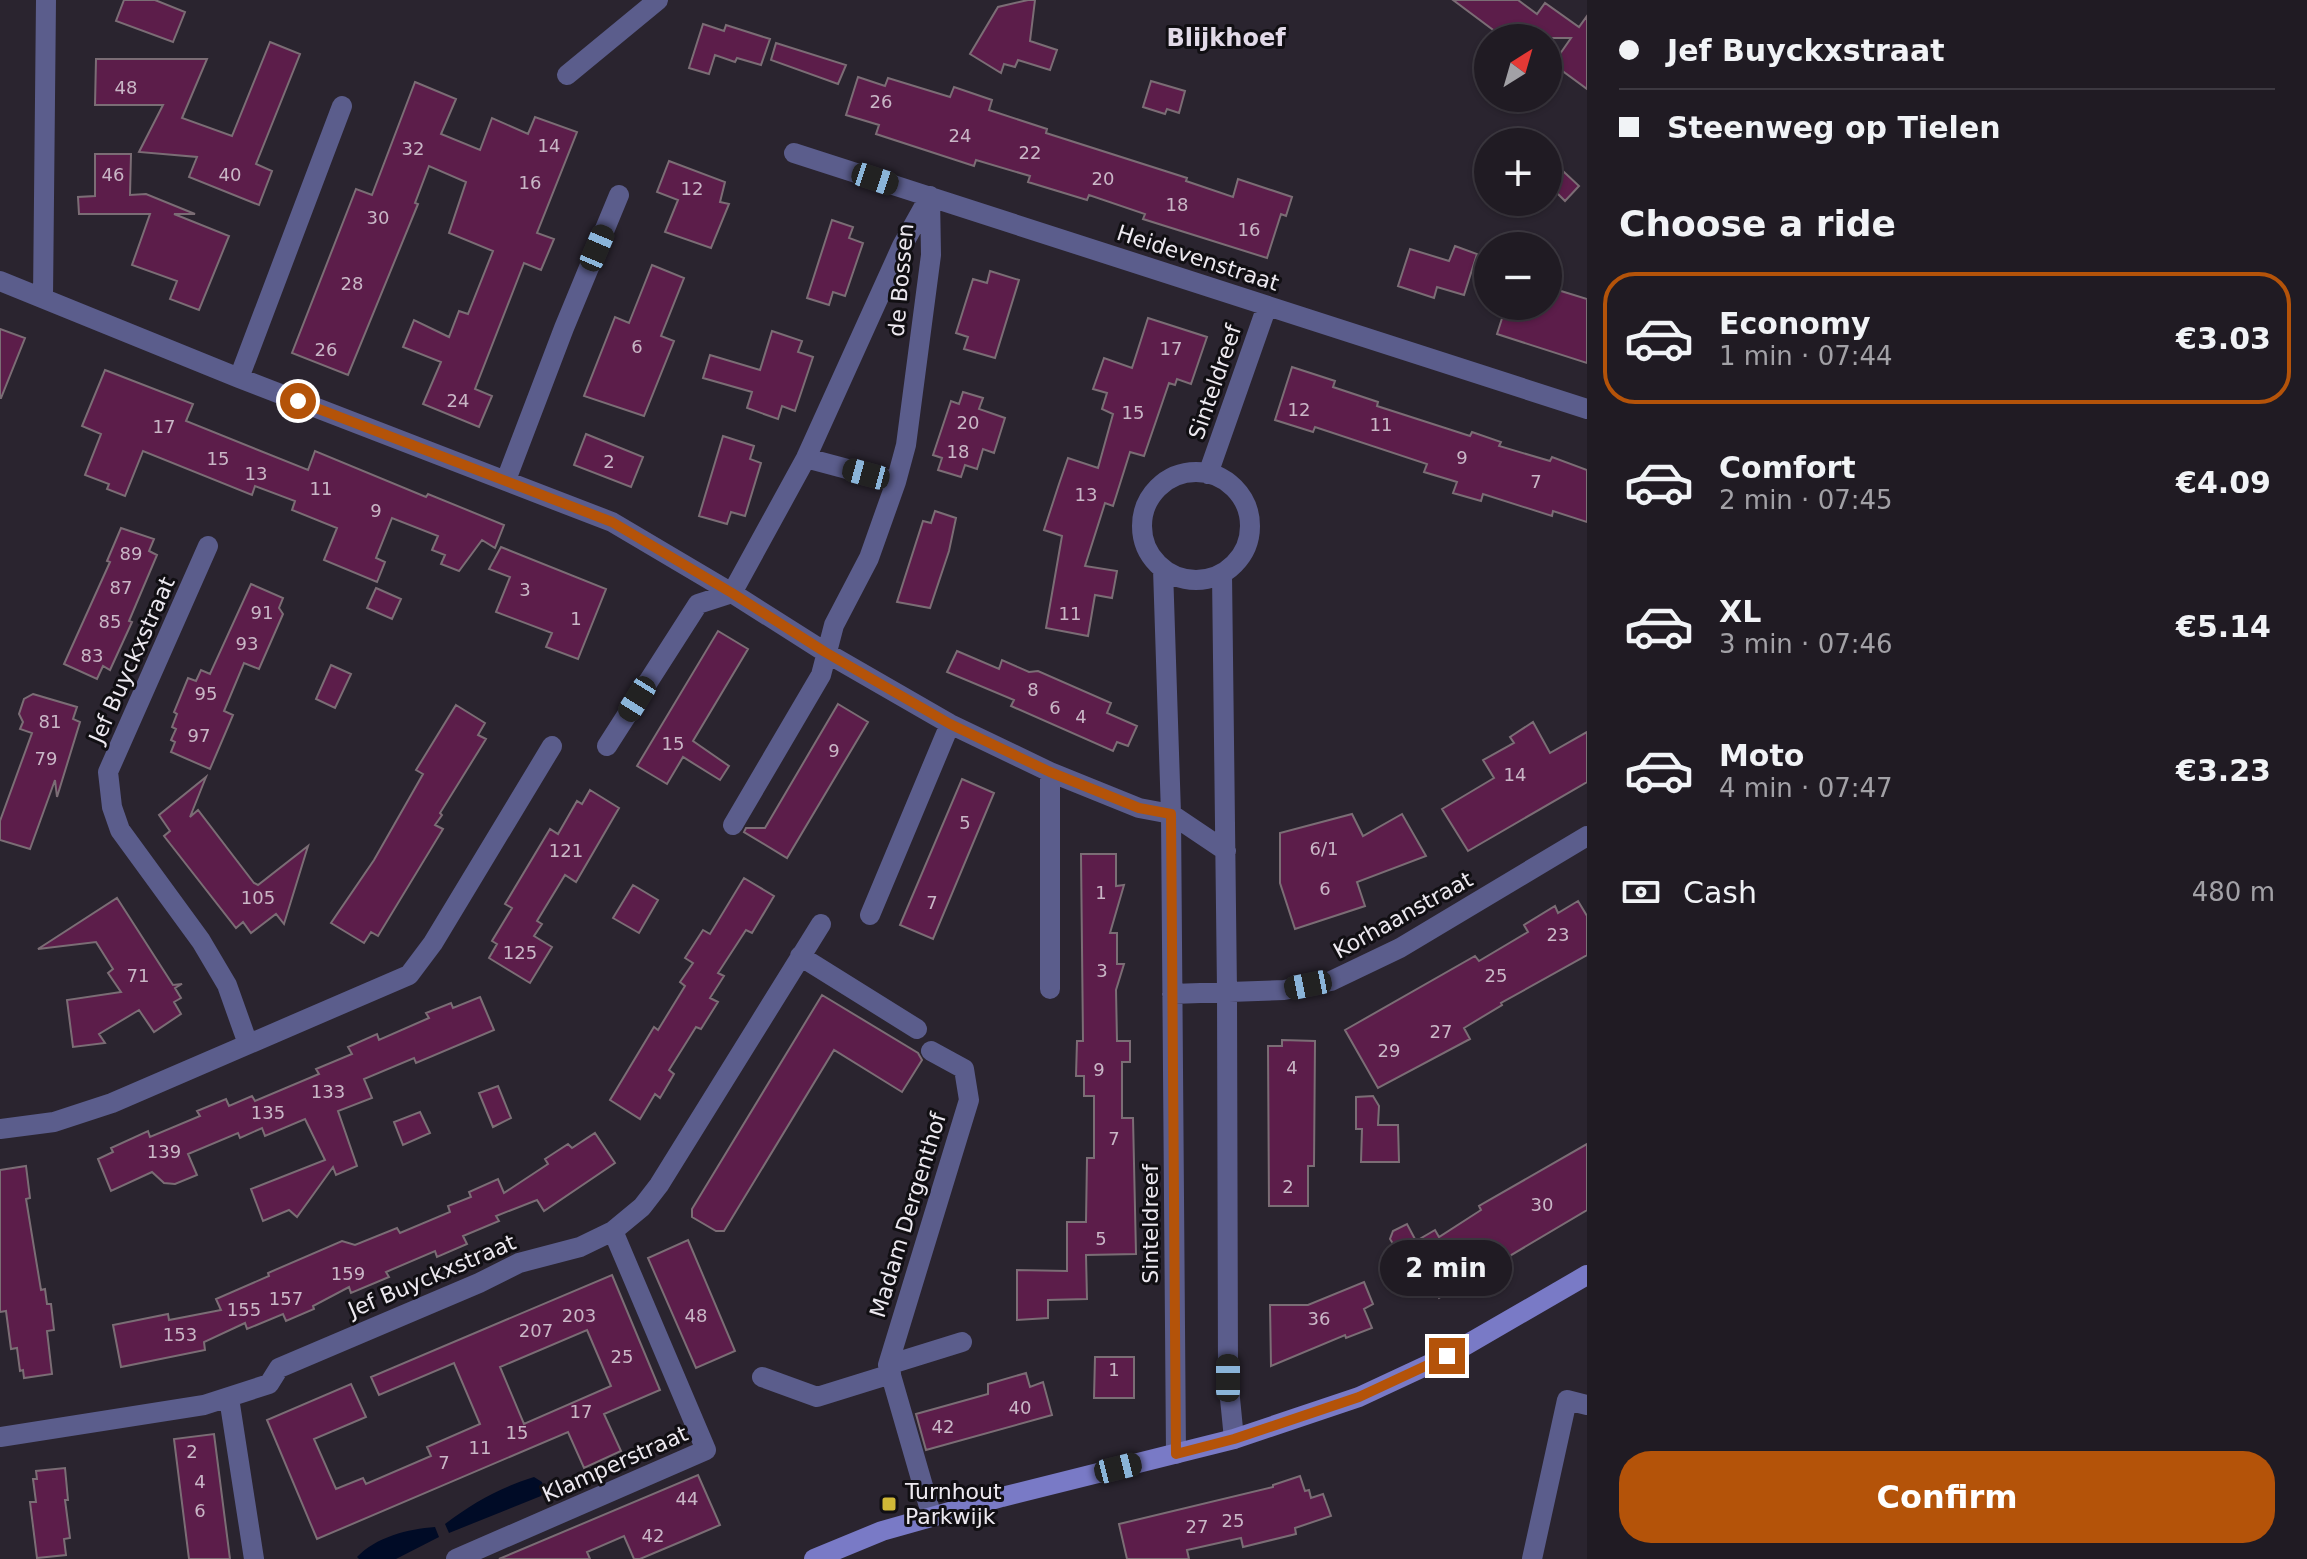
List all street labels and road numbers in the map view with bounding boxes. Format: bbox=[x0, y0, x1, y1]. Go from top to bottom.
street label: Heidevenstraat bbox=[1114, 220, 1283, 296]
street label: de Bossen bbox=[884, 222, 918, 338]
street label: Sinteldreef bbox=[1184, 320, 1247, 443]
street label: Jef Buyckxstraat bbox=[83, 573, 180, 749]
street label: Korhaanstraat bbox=[1329, 866, 1477, 964]
street label: Madam Dergenthof bbox=[865, 1108, 951, 1320]
street label: Sinteldreef bbox=[1138, 1163, 1163, 1284]
street label: Jef Buyckxstraat bbox=[343, 1229, 520, 1323]
street label: Klamperstraat bbox=[538, 1421, 692, 1507]

